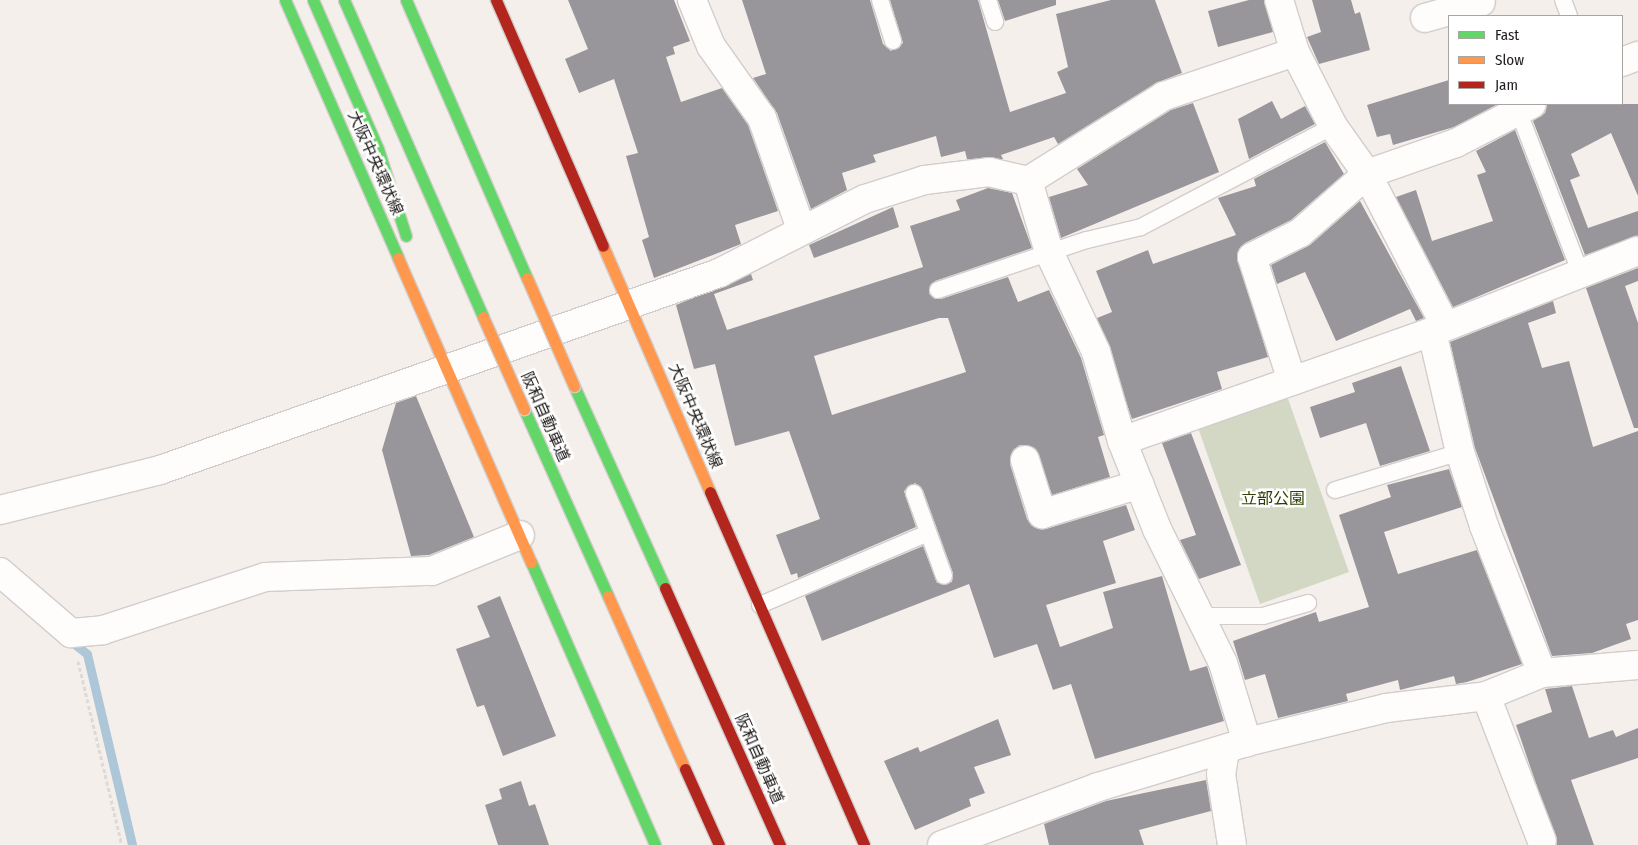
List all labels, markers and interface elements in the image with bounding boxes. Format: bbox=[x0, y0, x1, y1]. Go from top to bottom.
legend bbox=[1448, 15, 1623, 105]
text: Fast bbox=[1495, 26, 1519, 44]
text: Slow bbox=[1495, 51, 1524, 69]
text: Jam bbox=[1495, 76, 1518, 94]
street label: 大阪中央環状線 bbox=[343, 108, 407, 218]
street label: 大阪中央環状線 bbox=[664, 361, 726, 471]
street label: 阪和自動車道 bbox=[517, 369, 573, 465]
park label: 立部公園 bbox=[1241, 489, 1305, 509]
street label: 阪和自動車道 bbox=[731, 711, 787, 807]

